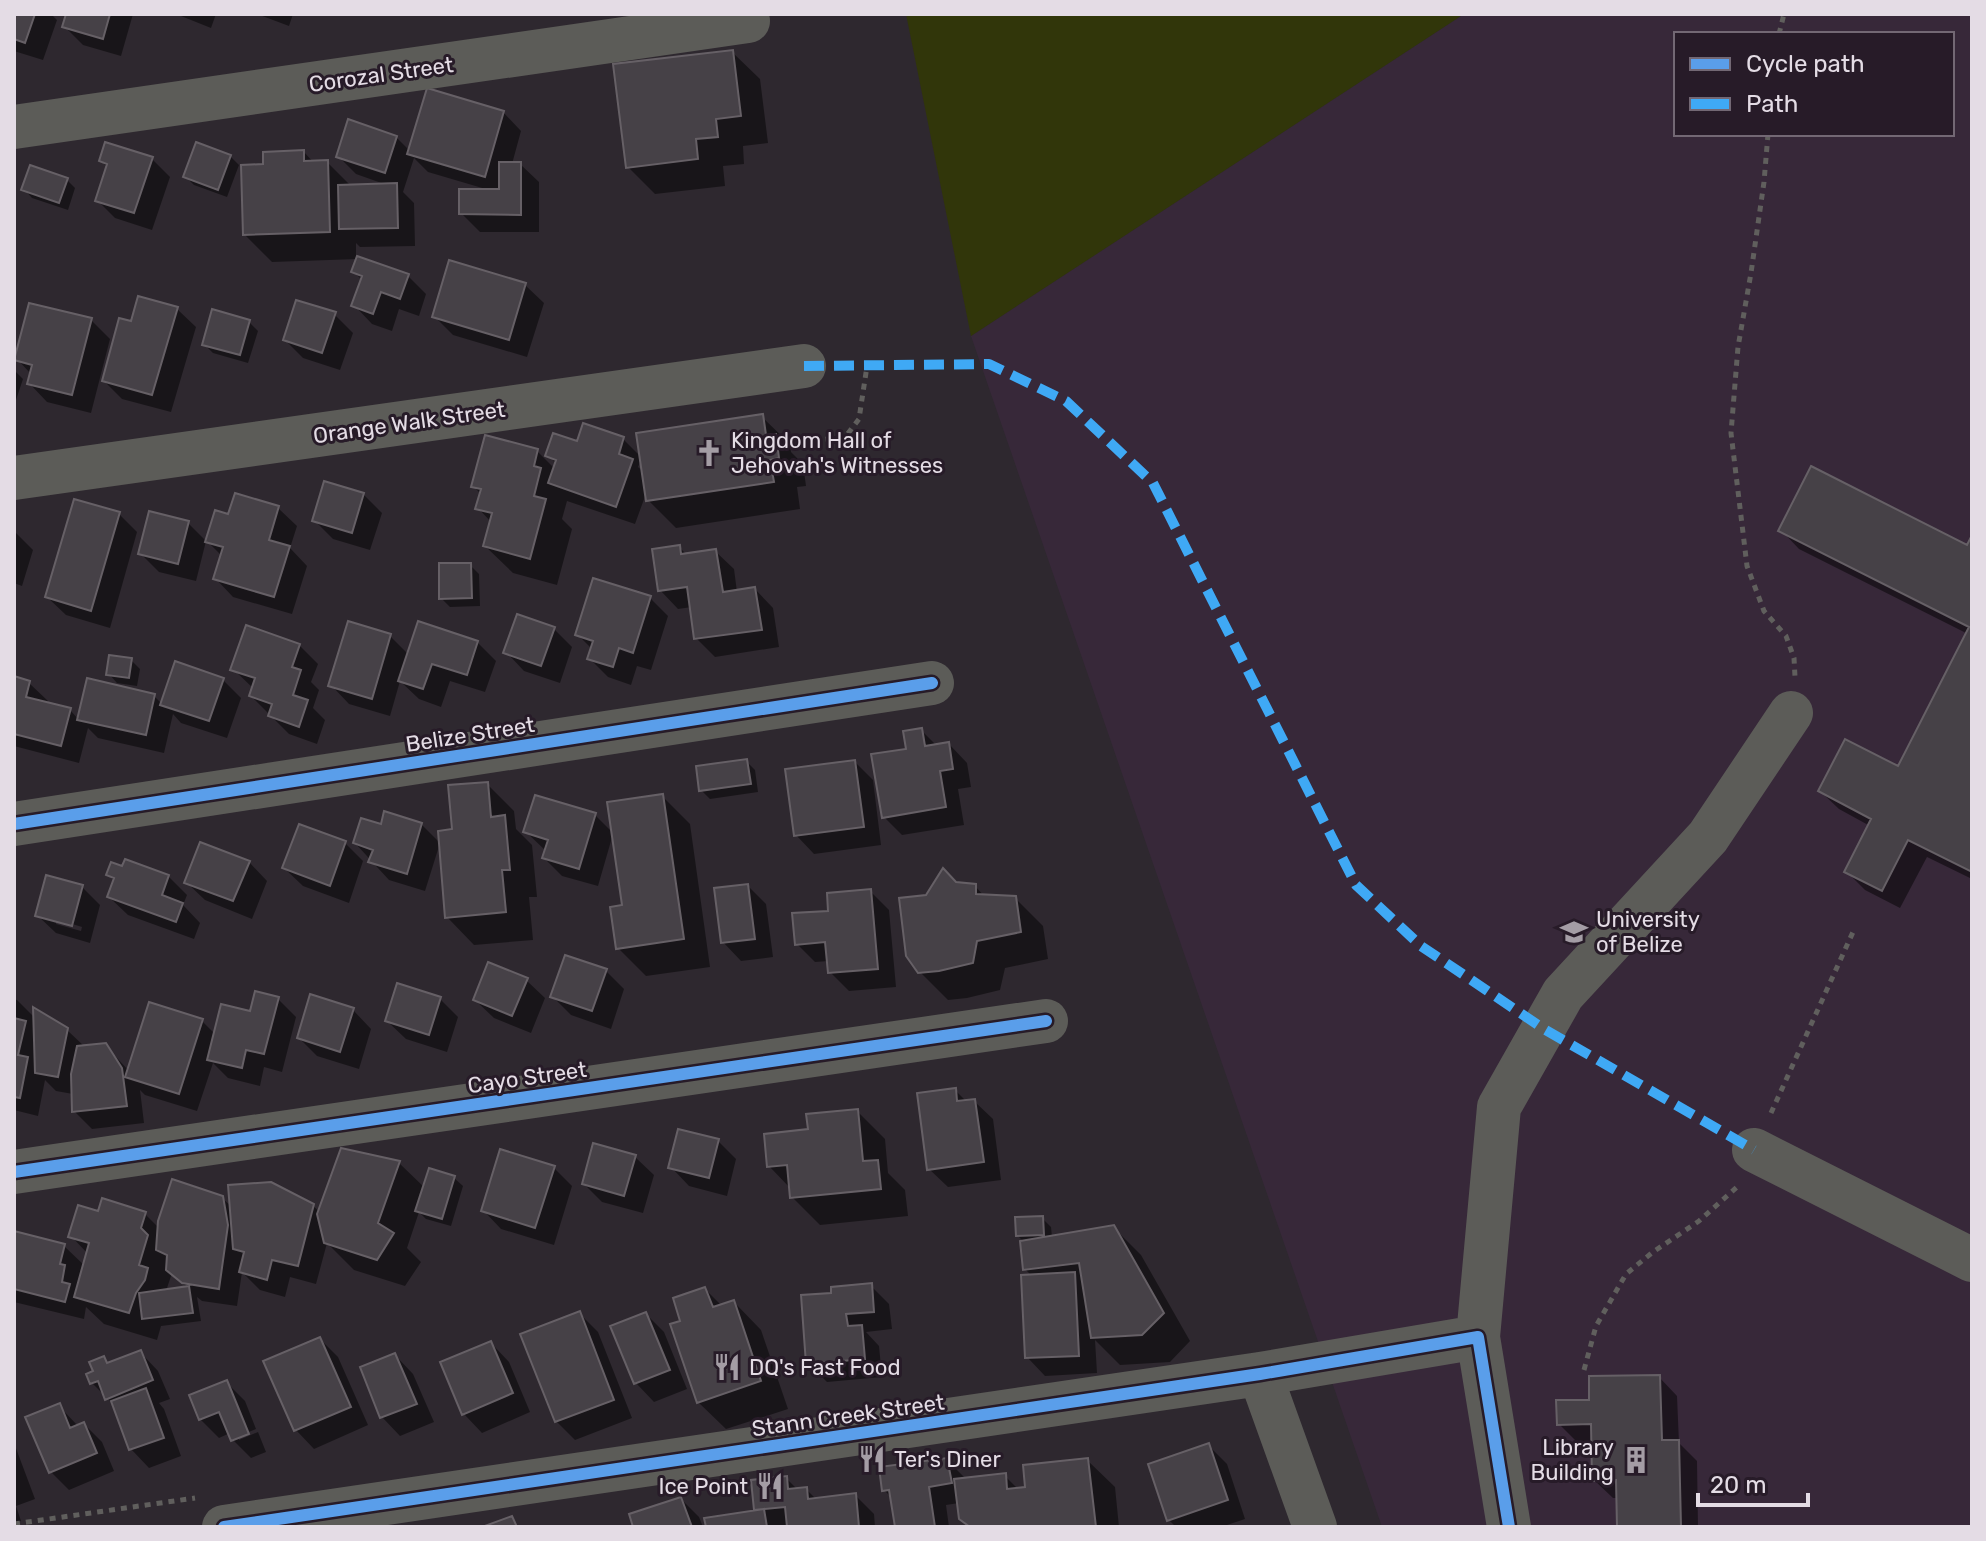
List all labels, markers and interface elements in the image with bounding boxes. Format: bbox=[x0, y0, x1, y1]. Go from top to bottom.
legend bbox=[1674, 32, 1954, 136]
text: Cycle path bbox=[1746, 50, 1865, 78]
street label: Corozal Street bbox=[307, 51, 455, 98]
text: Path bbox=[1746, 90, 1798, 118]
street label: Orange Walk Street bbox=[311, 396, 507, 449]
place label: Kingdom Hall of Jehovah's Witnesses bbox=[731, 427, 943, 479]
church icon: Kingdom Hall of Jehovah's Witnesses bbox=[694, 438, 724, 468]
street label: Belize Street bbox=[404, 711, 537, 758]
place label: University of Belize bbox=[1596, 906, 1700, 958]
school or university icon: University of Belize bbox=[1559, 917, 1589, 947]
street label: Cayo Street bbox=[466, 1056, 589, 1099]
restaurant icon: DQ's Fast Food bbox=[712, 1352, 742, 1382]
place label: DQ's Fast Food bbox=[749, 1354, 901, 1381]
street label: Stann Creek Street bbox=[750, 1389, 946, 1442]
place label: Library Building bbox=[1531, 1434, 1614, 1486]
restaurant icon: Ter's Diner bbox=[857, 1444, 887, 1474]
building icon: Library Building bbox=[1621, 1445, 1651, 1475]
place label: Ter's Diner bbox=[894, 1446, 1001, 1473]
scale bar bbox=[1698, 1457, 1808, 1507]
restaurant icon: Ice Point bbox=[755, 1471, 785, 1501]
text: 20 m bbox=[1710, 1471, 1767, 1499]
place label: Ice Point bbox=[658, 1473, 748, 1500]

